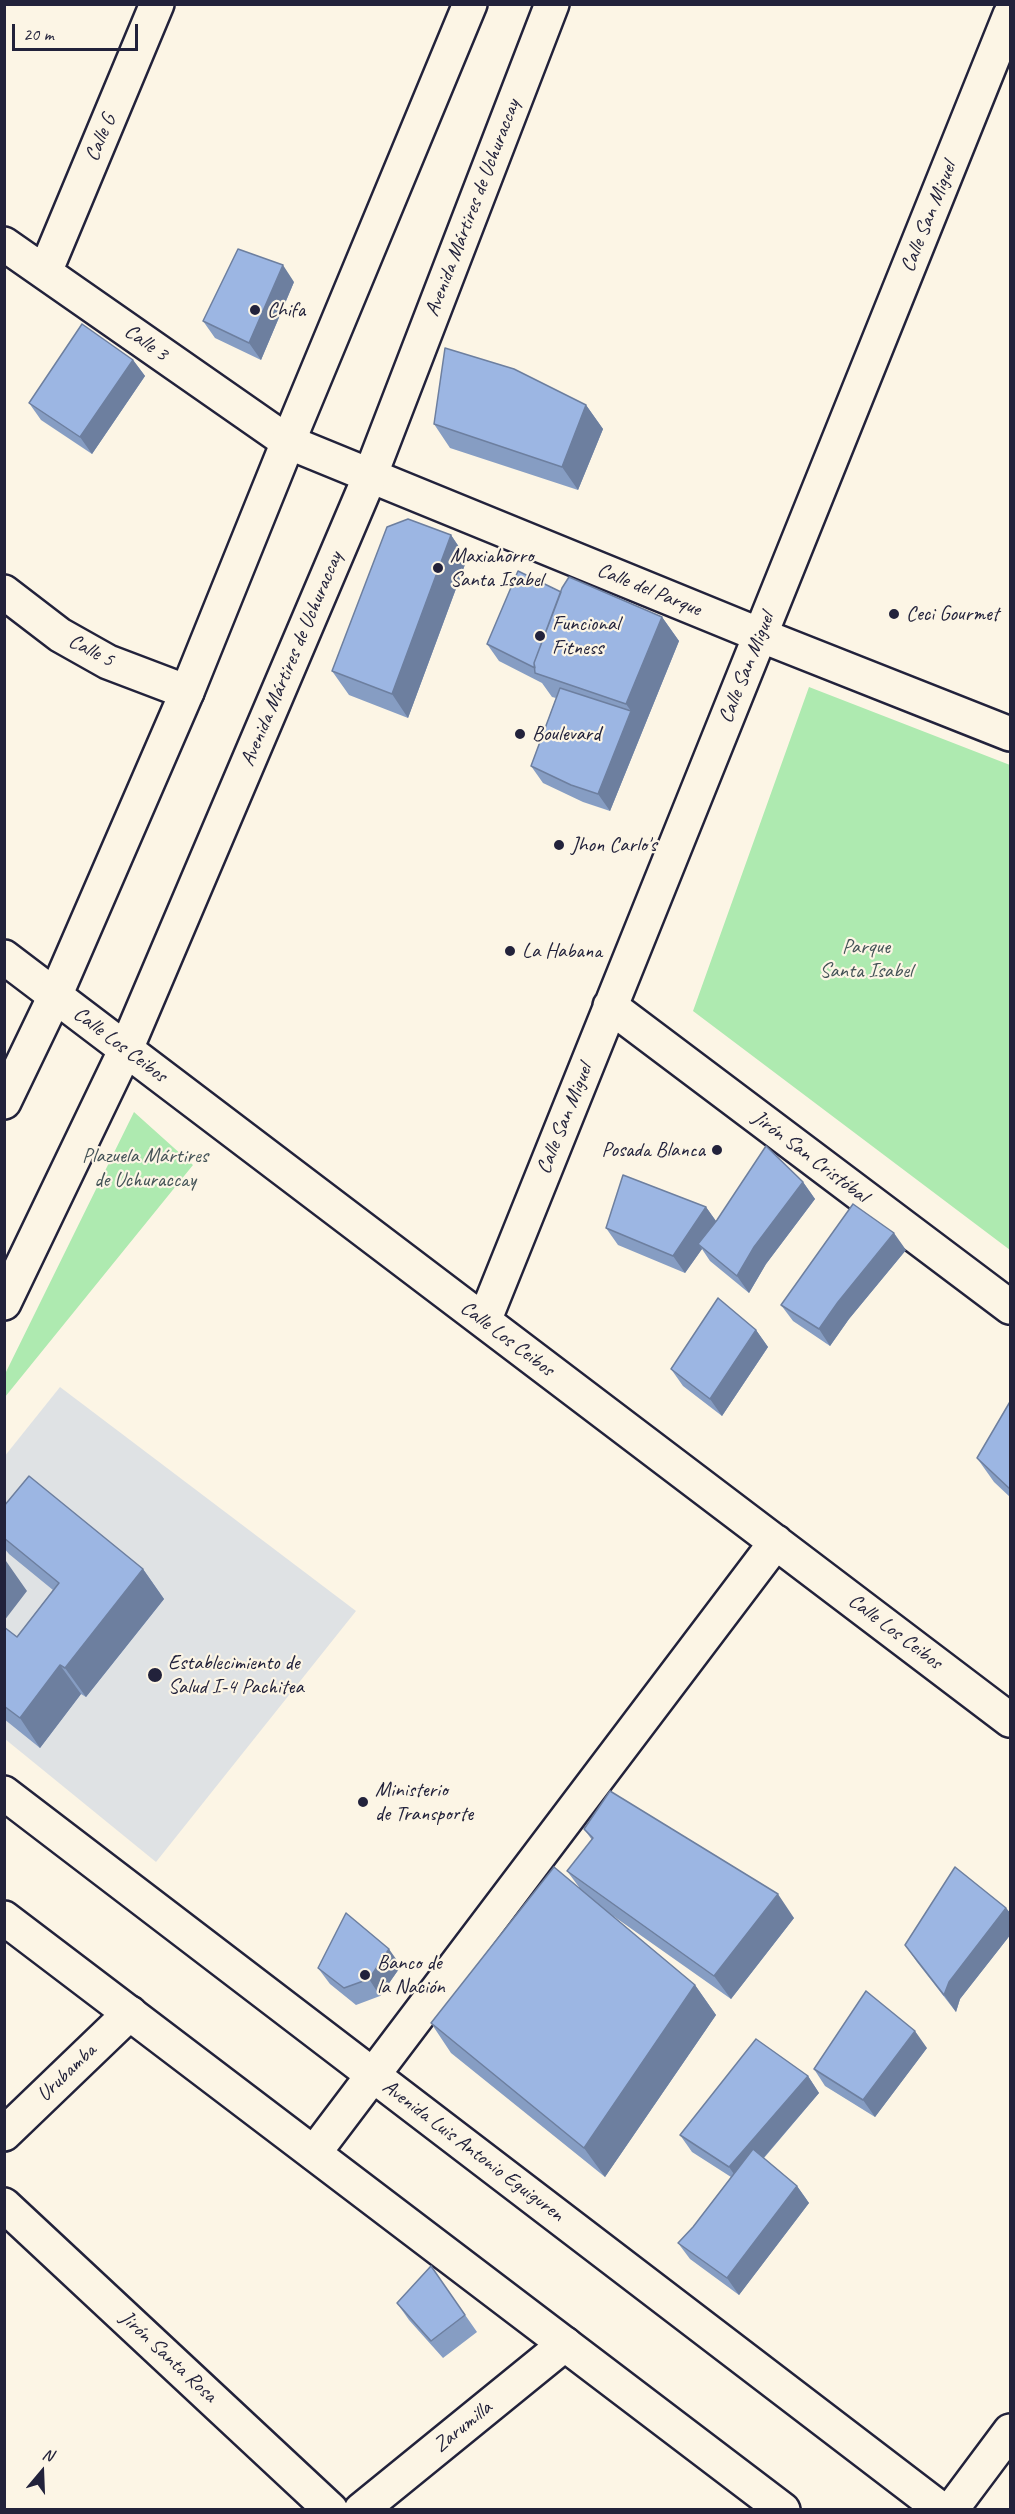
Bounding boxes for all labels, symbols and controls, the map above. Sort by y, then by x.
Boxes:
scale bar [15,12,141,50]
text: 20 m [23,23,54,45]
street label: Avenida Mártires de Uchuraccay [420,96,526,320]
street label: Calle G [80,111,122,165]
street label: Calle San Miguel [895,158,963,276]
place label: Chifa [267,297,305,323]
marker: Chifa [248,303,262,317]
street label: Calle 3 [119,319,173,367]
place label: Maxiahorro Santa Isabel [450,543,543,593]
street label: Avenida Mártires de Uchuraccay [235,548,349,770]
street label: Calle del Parque [593,558,705,622]
marker: Maxiahorro Santa Isabel [431,561,445,575]
place label: Ceci Gourmet [906,601,999,627]
marker: Ceci Gourmet [887,607,901,621]
street label: Calle San Miguel [713,609,781,727]
place label: Funcional Fitness [552,611,619,661]
street label: Calle 5 [64,629,118,673]
marker: Funcional Fitness [533,629,547,643]
place label: Boulevard [532,721,600,747]
marker: Boulevard [513,727,527,741]
place label: Jhon Carlo's [571,832,657,858]
marker: Jhon Carlo's [552,838,566,852]
park label: Parque Santa Isabel [819,934,913,984]
place label: La Habana [522,938,602,964]
marker: La Habana [503,944,517,958]
street label: Calle Los Ceibos [68,1002,172,1088]
street label: Calle San Miguel [531,1060,599,1178]
street label: Jirón San Cristóbal [747,1105,873,1209]
place label: Posada Blanca [601,1137,705,1163]
park label: Plazuela Mártires de Uchuraccay [82,1143,208,1193]
marker: Posada Blanca [710,1143,724,1157]
street label: Calle Los Ceibos [455,1296,559,1382]
street label: Calle Los Ceibos [843,1589,947,1675]
place label: Establecimiento de Salud I-4 Pachitea [168,1650,304,1700]
marker: Establecimiento de Salud I-4 Pachitea [146,1666,164,1684]
place label: Ministerio de Transporte [375,1777,473,1827]
marker: Ministerio de Transporte [356,1795,370,1809]
place label: Banco de la Nación [377,1950,445,2000]
marker: Banco de la Nación [358,1968,372,1982]
street label: Urubamba [32,2039,102,2107]
street label: Avenida Luis Antonio Eguiguren [377,2074,569,2228]
street label: Jirón Santa Rosa [114,2306,222,2408]
street label: Zarumilla [429,2396,497,2458]
north arrow [12,2442,72,2502]
text: N [40,2444,56,2466]

